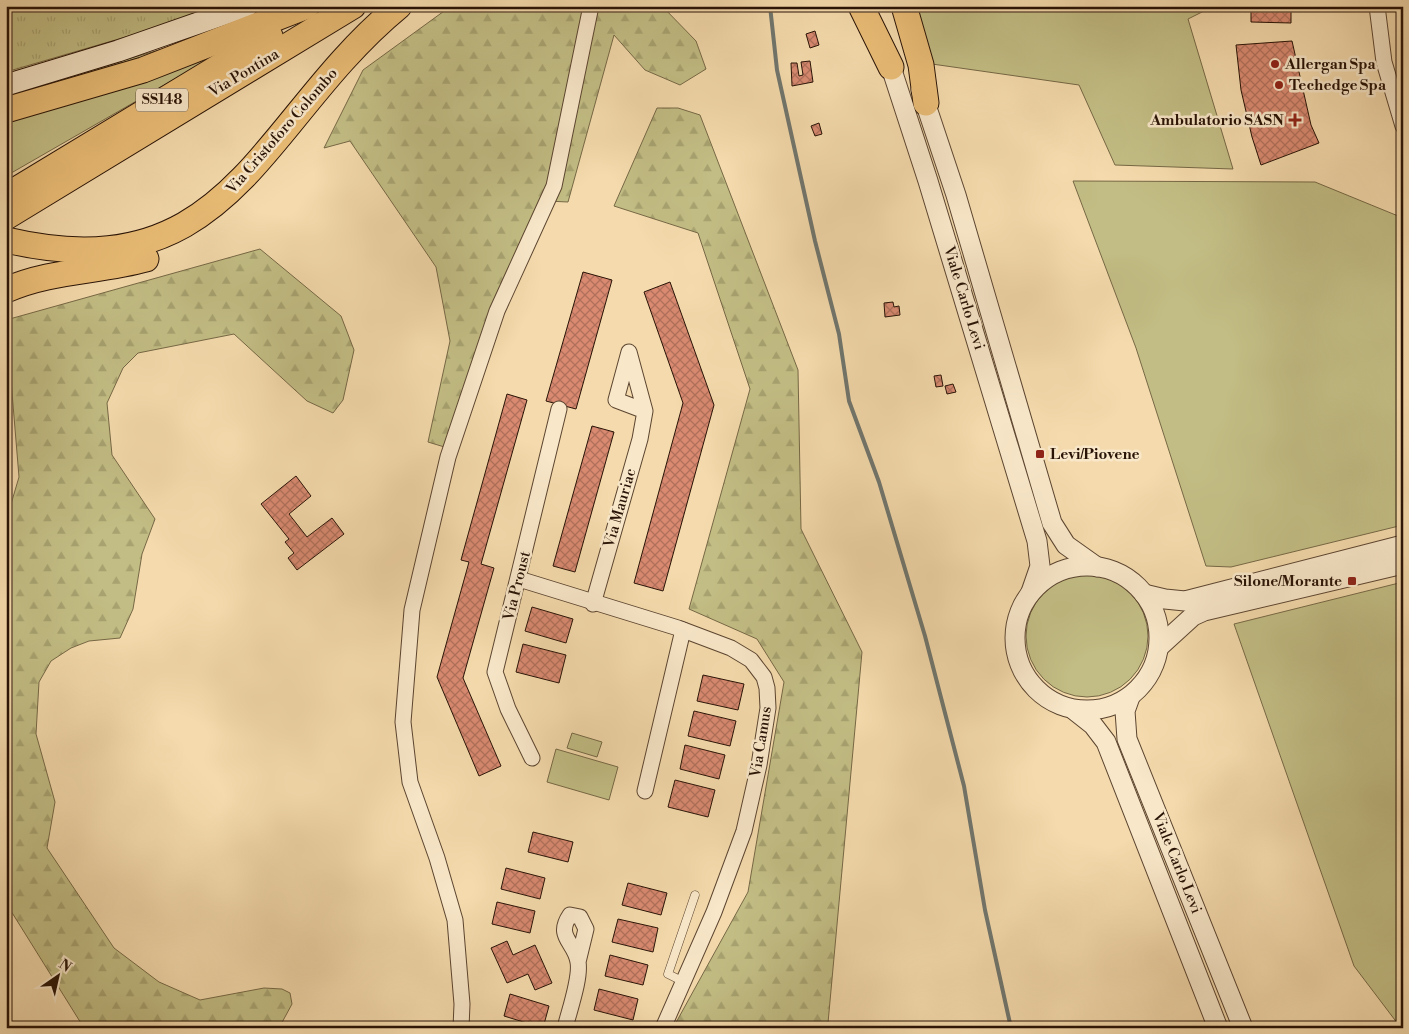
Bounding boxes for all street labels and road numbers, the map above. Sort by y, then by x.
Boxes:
street label: Via Pontina [204,44,283,102]
street label: Via Cristoforo Colombo [221,64,342,199]
road number: SS148 [136,88,188,112]
street label: Viale Carlo Levi [939,243,989,352]
street label: Via Mauriac [599,466,640,551]
street label: Via Proust [499,549,535,624]
street label: Via Camus [746,705,776,780]
street label: Viale Carlo Levi [1148,809,1206,916]

